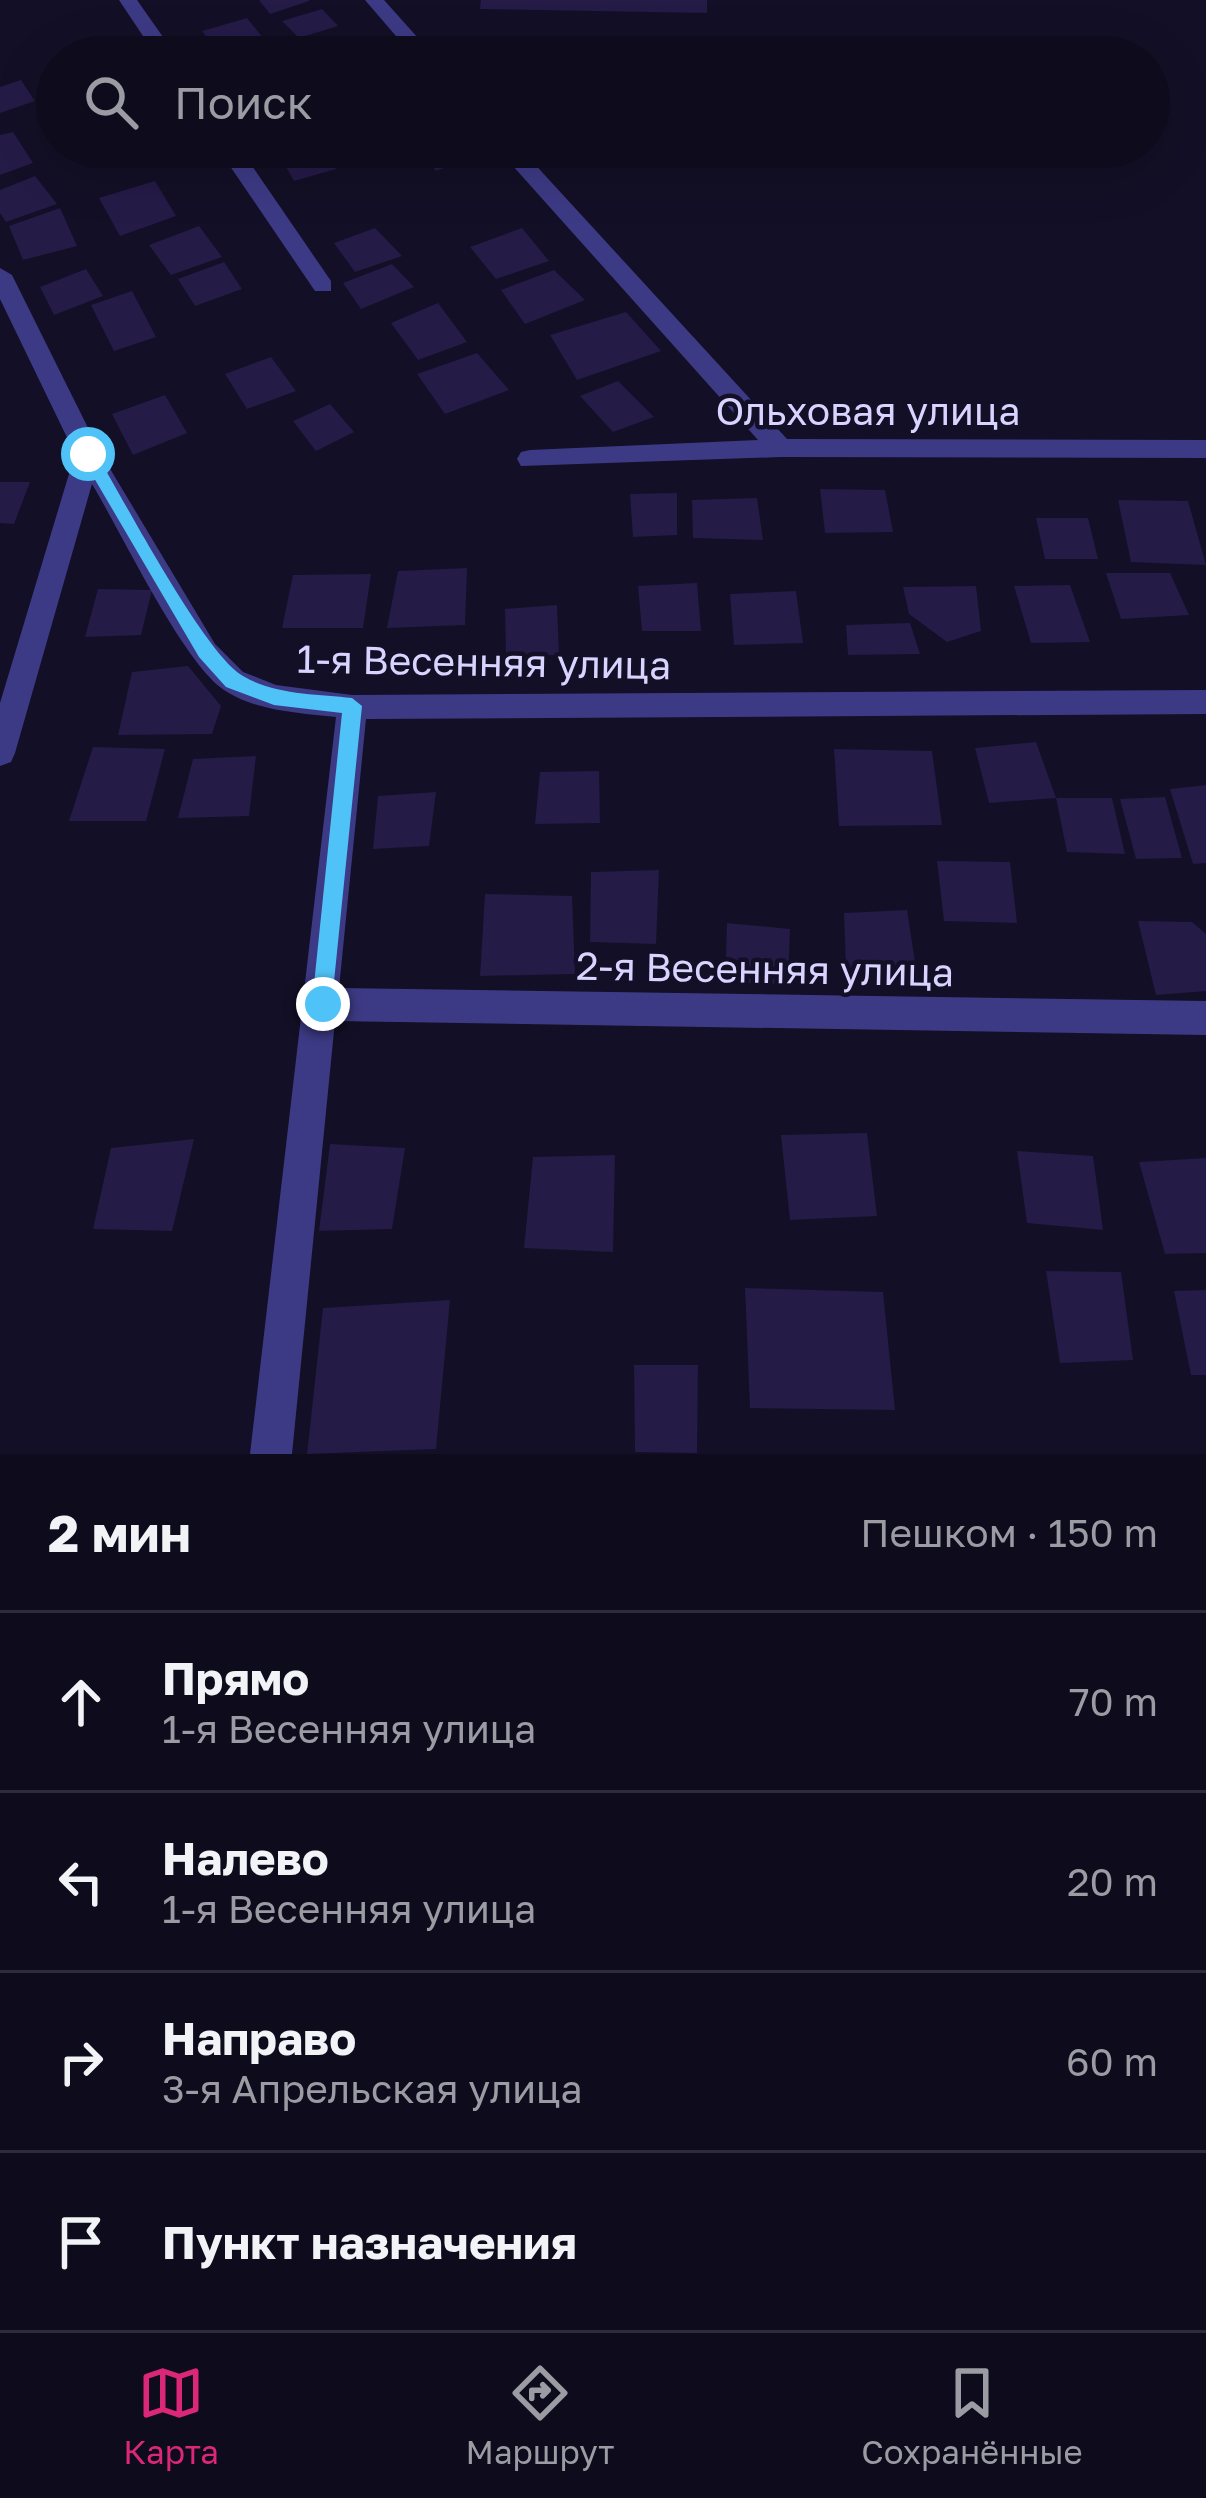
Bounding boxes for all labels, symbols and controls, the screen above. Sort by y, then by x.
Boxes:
search box [36,36,1170,168]
icon: search [78,69,144,135]
text: Поиск [174,75,313,129]
street label: Ольховая улица [716,387,1020,434]
route start [61,427,115,481]
street label: 1-я Весенняя улица [296,635,672,688]
street label: 2-я Весенняя улица [576,942,954,995]
route end [296,977,350,1031]
text: 2 мин [48,1502,191,1563]
text: Пешком · 150 m [860,1509,1158,1556]
text: Прямо [162,1651,309,1705]
icon: ahead [48,1669,114,1735]
text: 70 m [1069,1678,1158,1725]
text: 1-я Весенняя улица [162,1705,536,1752]
text: Налево [162,1831,329,1885]
icon: left [48,1849,114,1915]
text: 20 m [1067,1858,1158,1905]
text: 1-я Весенняя улица [162,1885,536,1932]
text: Направо [162,2011,356,2065]
icon: right [48,2029,114,2095]
text: 60 m [1066,2038,1158,2085]
text: 3-я Апрельская улица [162,2065,583,2112]
icon: arrive [48,2209,114,2275]
text: Пункт назначения [162,2215,577,2269]
tab: Карта [123,2360,219,2471]
tab: Маршрут [466,2360,615,2471]
tab: Сохранённые [861,2360,1083,2471]

